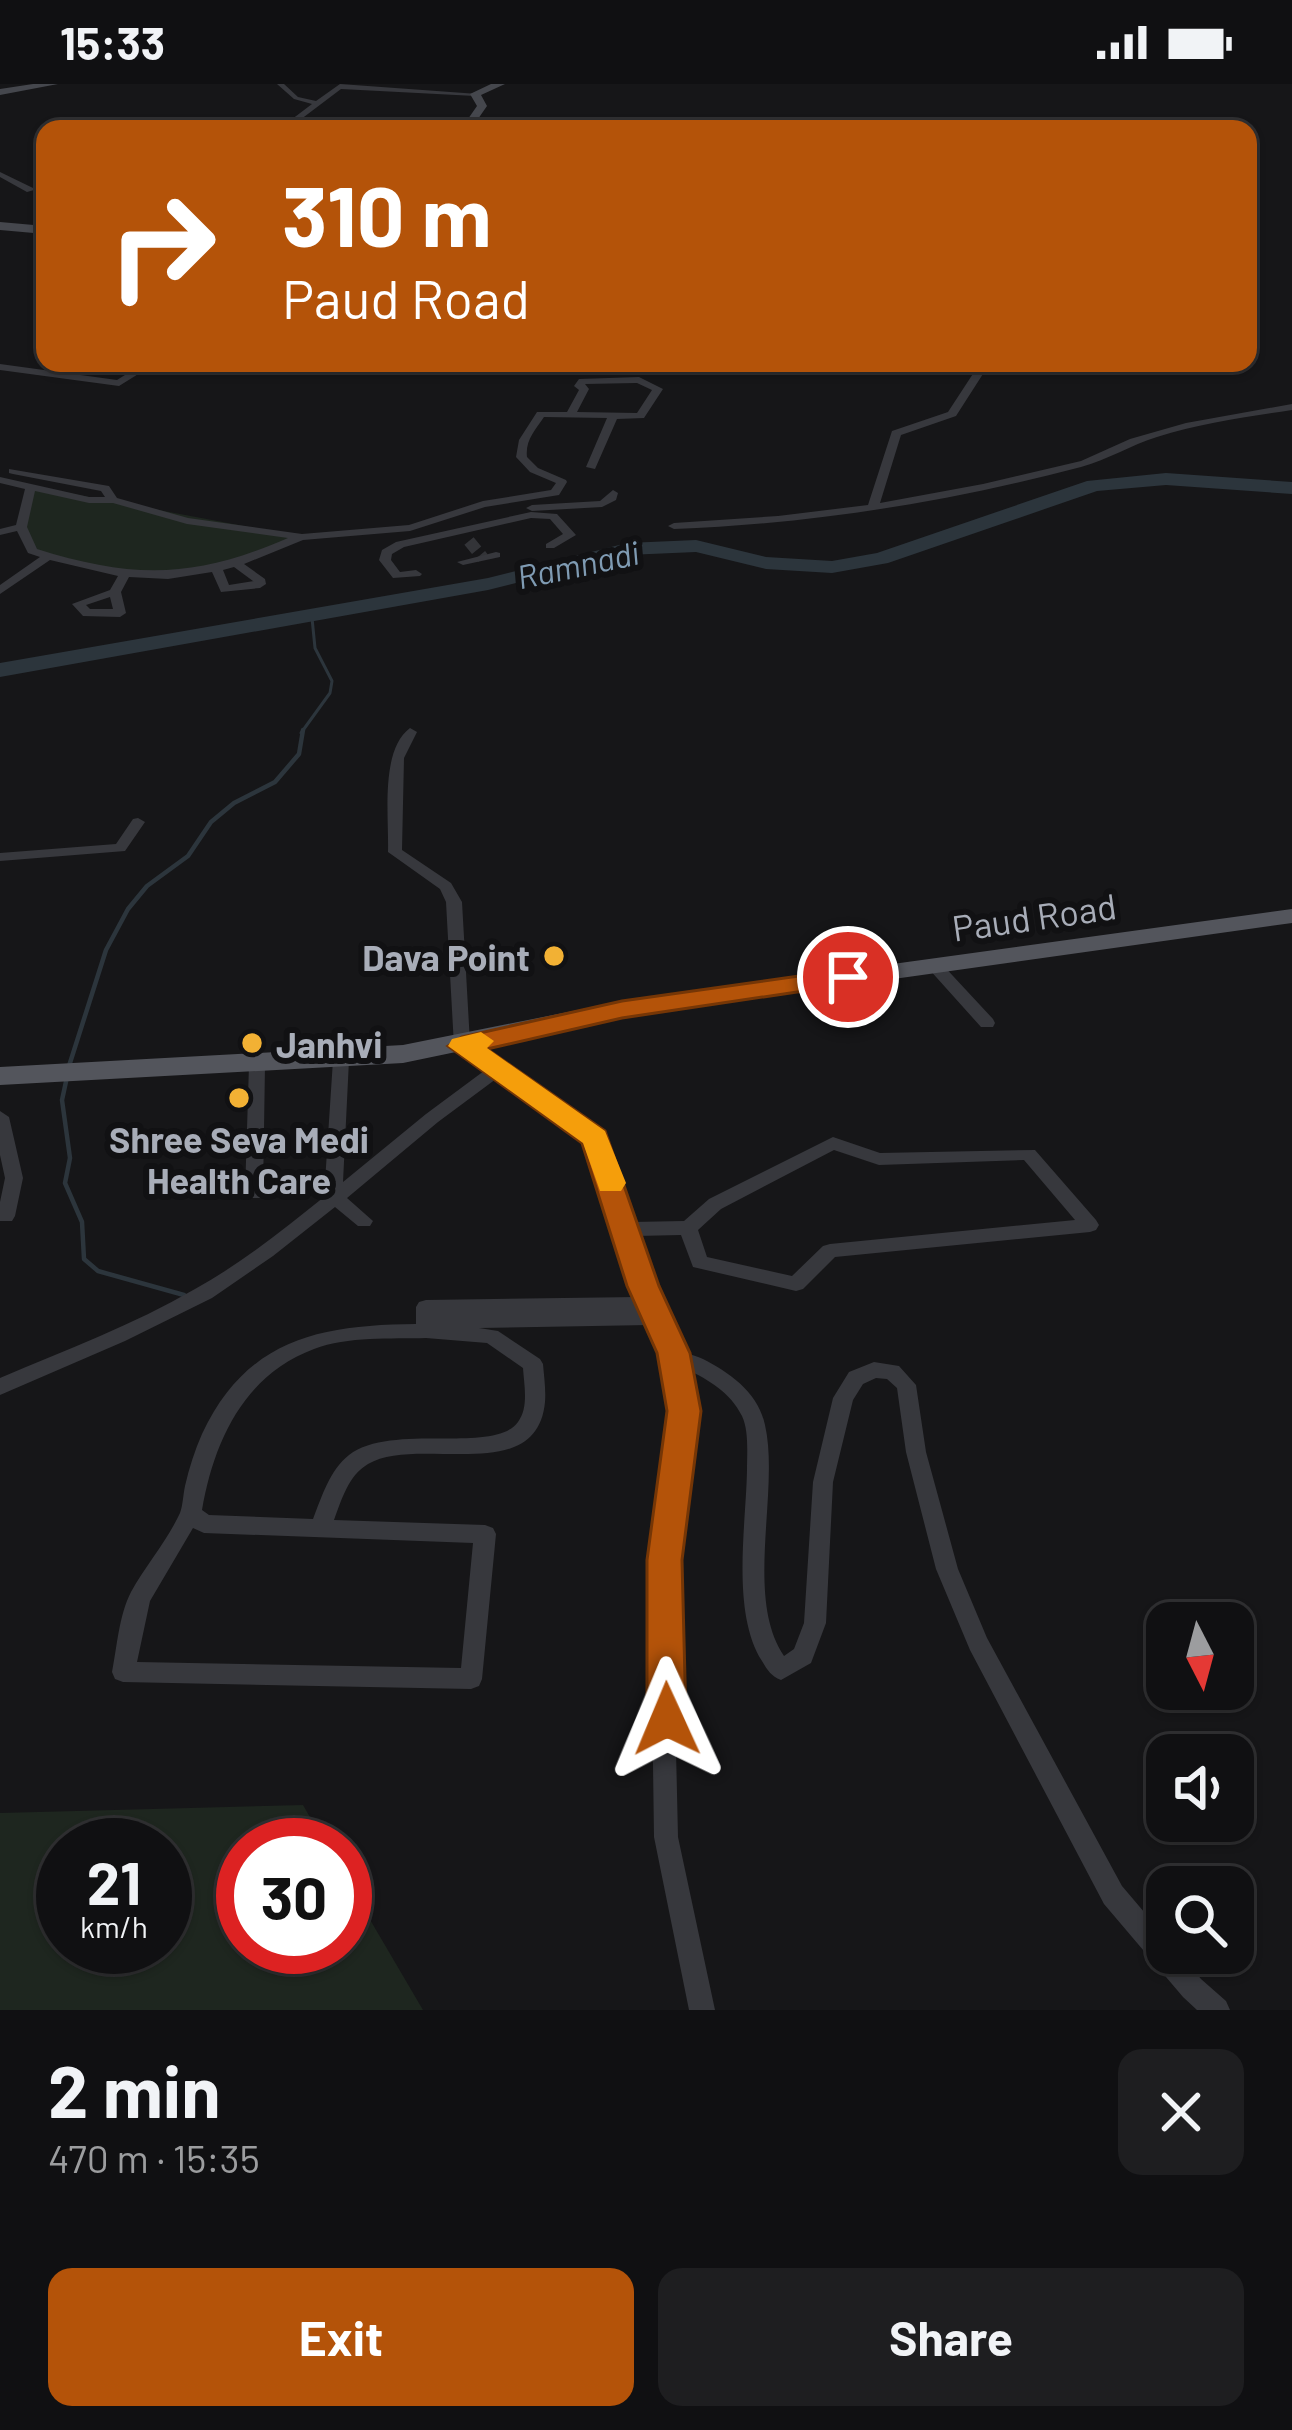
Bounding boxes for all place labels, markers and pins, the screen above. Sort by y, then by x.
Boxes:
pin [797,926,899,1028]
place label: Dava Point [362,935,530,978]
marker: Dava Point [541,943,567,969]
place label: Janhvi [276,1022,382,1065]
marker: Janhvi [239,1030,265,1056]
marker: Shree Seva Medi Health Care [226,1085,252,1111]
place label: Shree Seva Medi Health Care [109,1117,369,1201]

